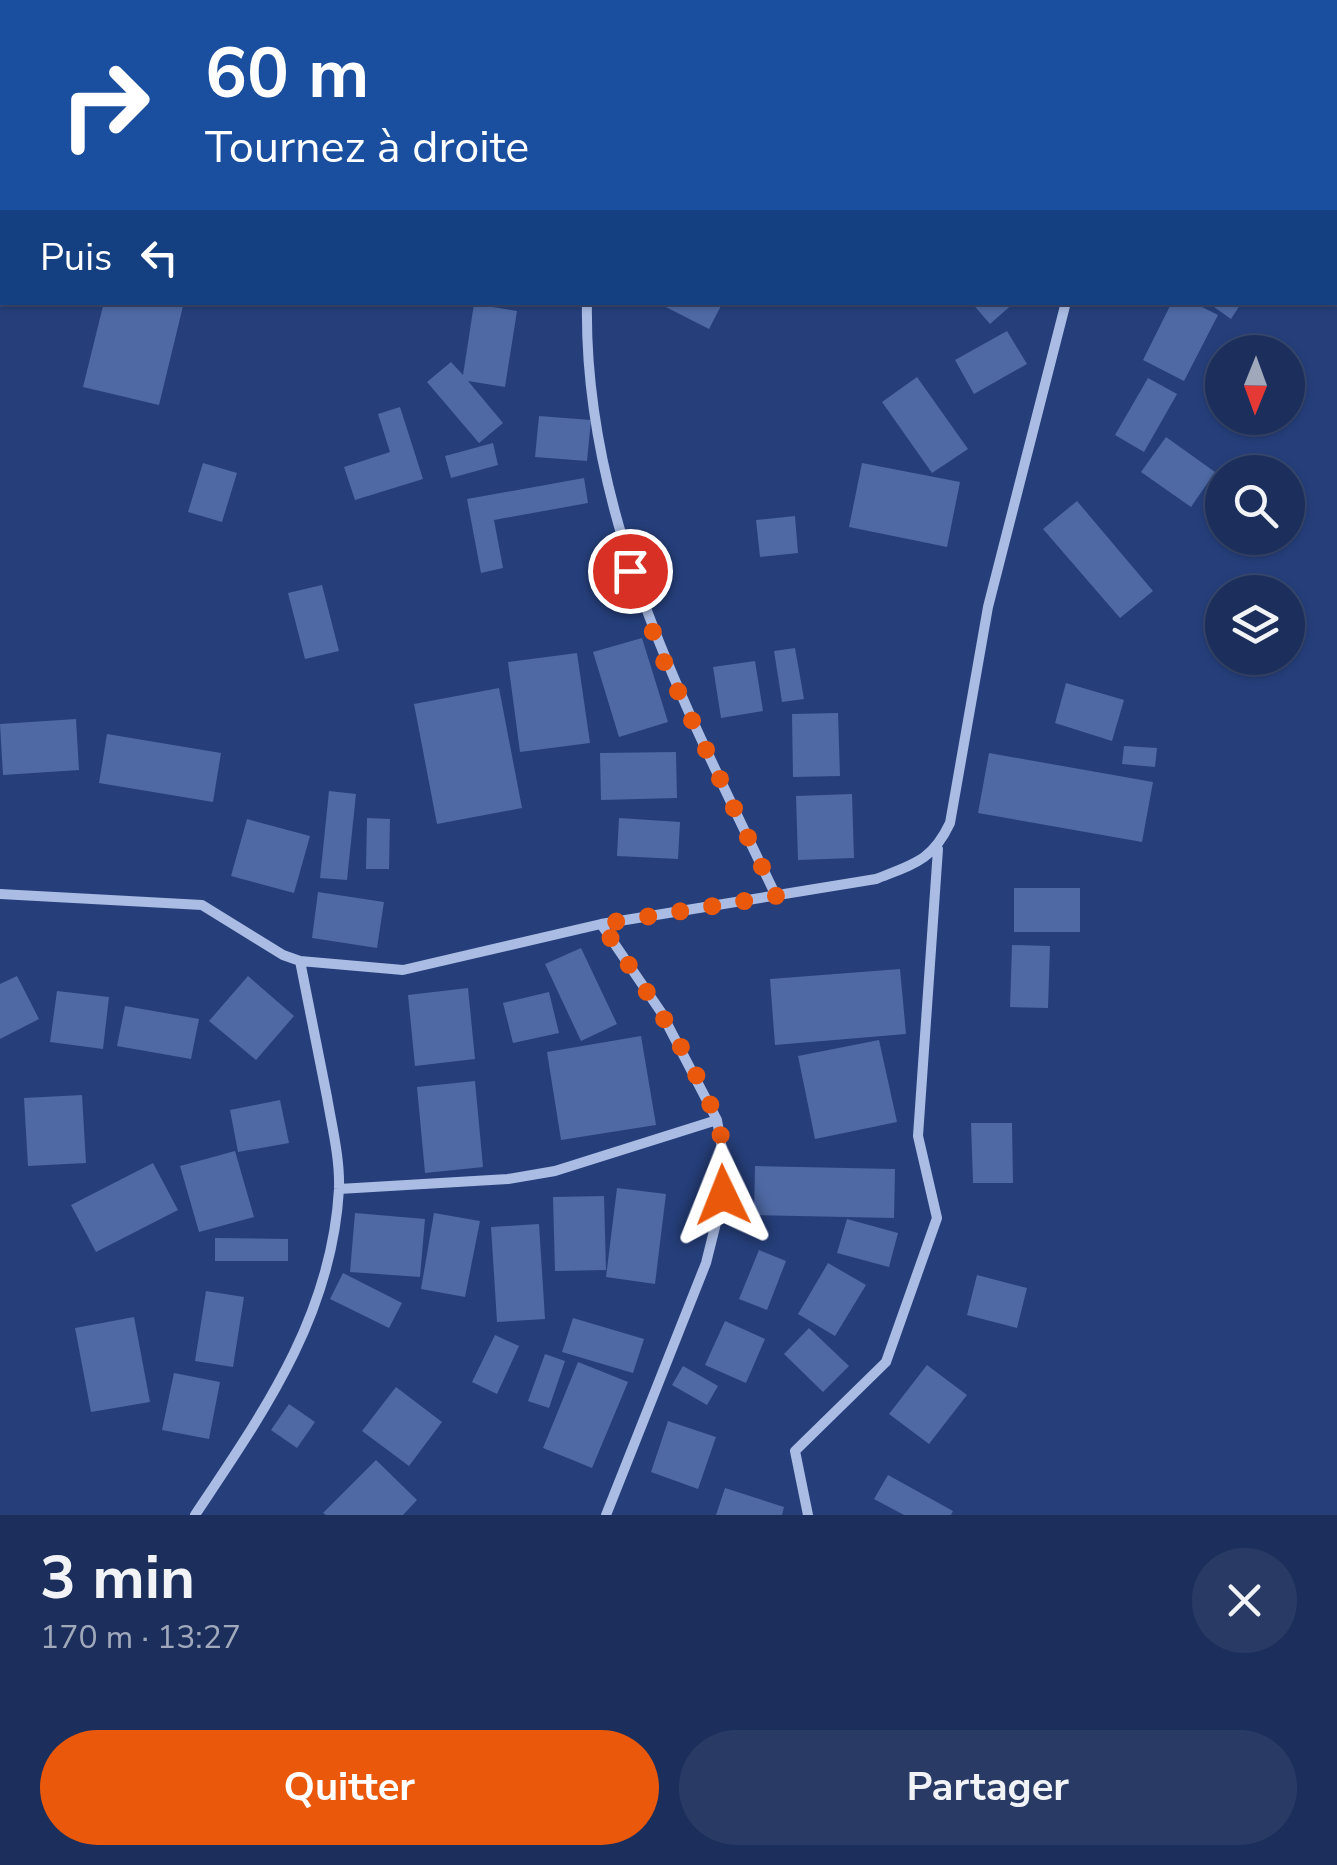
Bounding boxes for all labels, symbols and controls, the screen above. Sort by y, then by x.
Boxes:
text: 60 m [205,26,369,122]
icon: right [40,40,170,170]
text: Tournez à droite [205,117,529,178]
icon: left [132,230,187,285]
text: Puis [40,232,112,283]
north arrow [1205,335,1305,435]
map controls [1205,335,1305,675]
button: search [1205,455,1305,555]
pin [588,529,673,614]
icon: arrive [603,544,658,599]
button: layers [1205,575,1305,675]
position arrow [671,1143,775,1247]
text: 3 min [40,1537,195,1619]
button: close [1192,1548,1297,1653]
text: 170 m · 13:27 [40,1616,241,1659]
button: Quitter [40,1730,659,1845]
button: Partager [679,1730,1297,1845]

